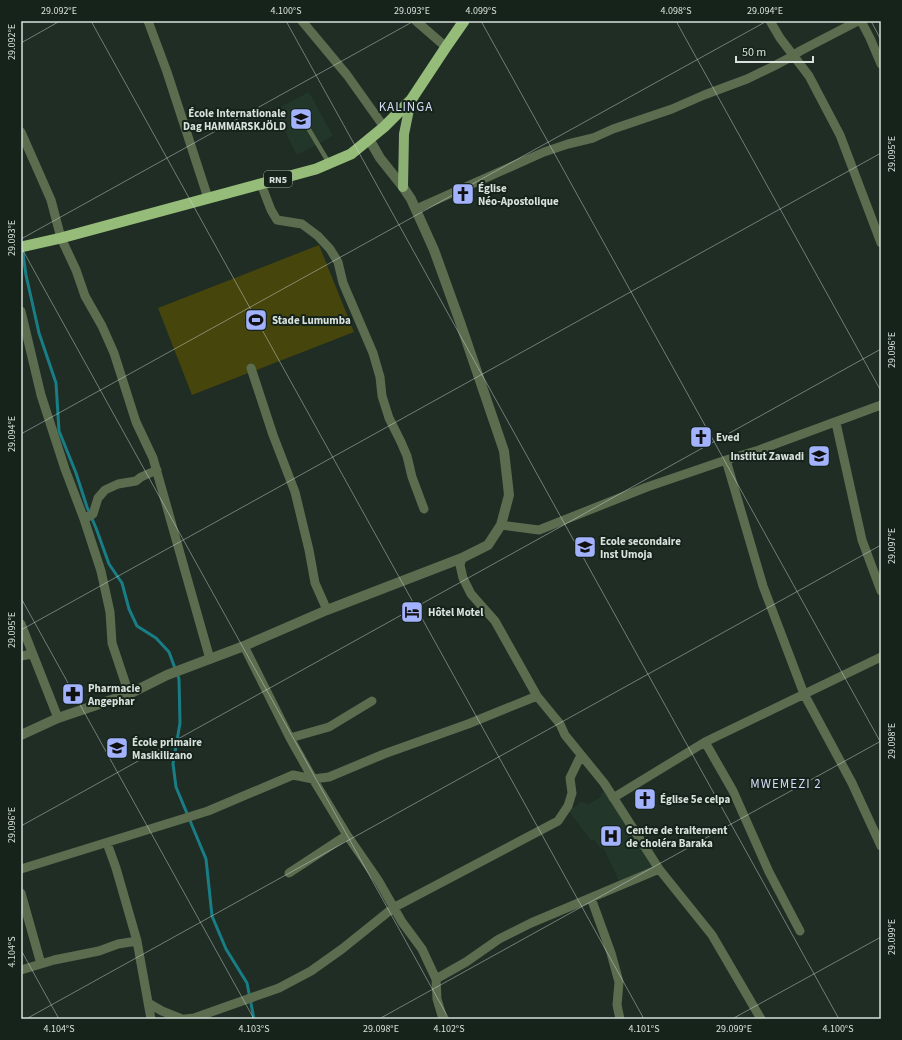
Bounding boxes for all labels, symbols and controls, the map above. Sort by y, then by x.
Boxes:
text: 29.092°E [41,4,77,18]
text: 4.100°S [270,4,302,18]
text: 29.093°E [394,4,430,18]
text: 4.099°S [465,4,497,18]
text: 4.098°S [660,4,692,18]
text: 29.094°E [747,4,783,18]
text: 29.092°E [5,24,19,60]
scale bar [736,38,813,64]
text: 50 m [742,44,766,61]
district label: KALINGA [379,98,433,116]
place label: École Internationale Dag HAMMARSKJÖLD [183,106,286,134]
school or university icon: École Internationale Dag HAMMARSKJÖLD [288,106,314,132]
text: 29.095°E [885,136,899,172]
road number: RN5 [264,171,292,187]
church icon: Église Néo-Apostolique [450,181,476,207]
place label: Église Néo-Apostolique [478,181,559,209]
text: 29.093°E [5,220,19,256]
sports icon: Stade Lumumba [243,307,269,333]
place label: Stade Lumumba [272,313,351,328]
text: 29.096°E [885,332,899,368]
text: 29.094°E [5,416,19,452]
church icon: Eved [688,424,714,450]
place label: Eved [716,430,740,445]
school or university icon: Institut Zawadi [806,443,832,469]
place label: Institut Zawadi [730,449,804,464]
text: 29.097°E [885,528,899,564]
school or university icon: Ecole secondaire Inst Umoja [572,534,598,560]
place label: Ecole secondaire Inst Umoja [600,534,681,562]
hotel icon: Hôtel Motel [399,599,425,625]
place label: Hôtel Motel [428,605,484,620]
text: 29.095°E [5,612,19,648]
pharmacy icon: Pharmacie Angephar [60,681,86,707]
place label: Pharmacie Angephar [87,681,140,709]
text: 29.098°E [885,723,899,759]
school or university icon: École primaire Masikilizano [104,735,130,761]
place label: École primaire Masikilizano [132,735,202,763]
district label: MWEMEZI 2 [750,775,822,793]
church icon: Église 5e celpa [632,786,658,812]
place label: Église 5e celpa [660,792,730,807]
text: 29.096°E [5,807,19,843]
hospital icon: Centre de traitement de choléra Baraka [598,823,624,849]
place label: Centre de traitement de choléra Baraka [626,823,728,851]
text: 29.099°E [885,919,899,955]
text: 4.104°S [5,936,19,968]
text: 4.104°S [43,1022,75,1036]
text: 4.103°S [238,1022,270,1036]
text: 29.098°E [363,1022,399,1036]
text: 4.102°S [433,1022,465,1036]
text: 4.101°S [628,1022,660,1036]
text: 29.099°E [716,1022,752,1036]
text: 4.100°S [822,1022,854,1036]

